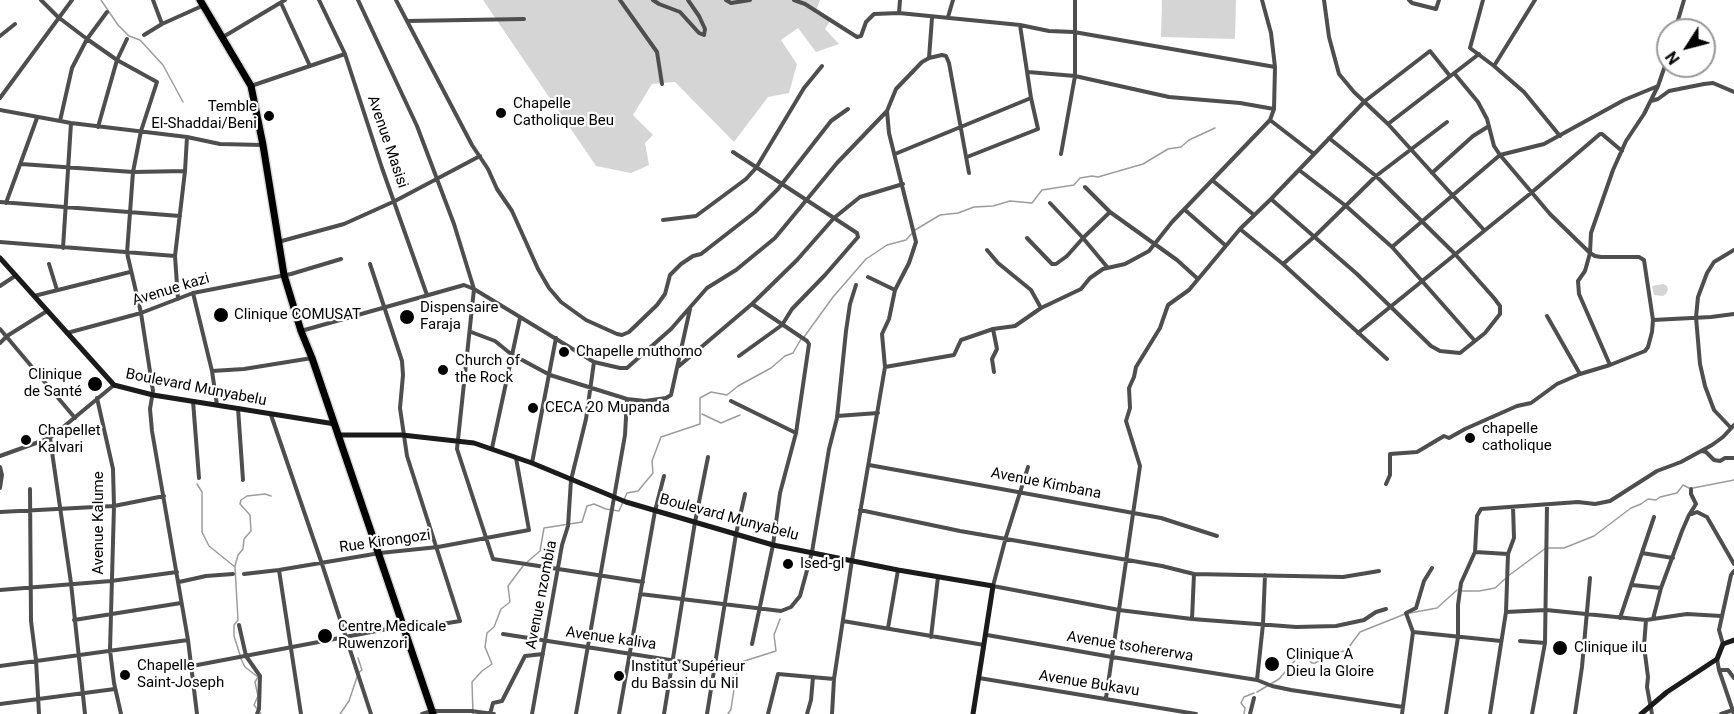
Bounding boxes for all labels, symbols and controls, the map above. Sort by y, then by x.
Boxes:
north arrow [1656,18,1716,78]
text: N [1662,48,1684,68]
street label: Avenue Masisi [363,93,411,191]
place label: Chapelle Catholique Beu [513,95,614,130]
place label: Temble El-Shaddai/Beni [151,98,257,133]
marker: Chapelle Catholique Beu [494,106,508,120]
marker: Temble El-Shaddai/Beni [262,109,276,123]
street label: Avenue kazi [130,270,212,310]
place label: Dispensaire Faraja [420,299,498,334]
marker: Clinique COMUSAT [212,306,230,324]
place label: Clinique COMUSAT [234,306,361,324]
marker: Dispensaire Faraja [398,308,416,326]
place label: Chapelle muthomo [576,343,702,361]
marker: Chapelle muthomo [557,345,571,359]
place label: Church of the Rock [455,352,520,387]
marker: Church of the Rock [436,363,450,377]
place label: Clinique de Santé [24,366,82,401]
street label: Boulevard Munyabelu [124,366,268,410]
marker: Clinique de Santé [86,375,104,393]
place label: CECA 20 Mupanda [545,399,670,417]
marker: CECA 20 Mupanda [526,401,540,415]
place label: chapelle catholique [1482,420,1552,455]
place label: Chapellet Kalvari [38,422,101,457]
marker: chapelle catholique [1463,431,1477,445]
marker: Chapellet Kalvari [19,433,33,447]
street label: Avenue Kimbana [989,464,1103,504]
street label: Avenue Kalume [90,471,108,575]
street label: Boulevard Munyabelu [658,491,800,545]
street label: Rue Kirongozi [338,527,432,557]
street label: Avenue nzombia [523,539,561,651]
place label: Ised-gl [800,555,844,573]
marker: Ised-gl [781,557,795,571]
place label: Centre Medicale Ruwenzori [338,618,446,653]
street label: Avenue kaliva [565,624,657,654]
marker: Centre Medicale Ruwenzori [316,627,334,645]
street label: Avenue tsohererwa [1066,628,1194,666]
marker: Clinique ilu [1551,639,1569,657]
place label: Clinique ilu [1574,639,1647,657]
place label: Clinique A Dieu la Gloire [1286,646,1374,681]
marker: Clinique A Dieu la Gloire [1263,655,1281,673]
place label: Chapelle Saint-Joseph [137,657,224,692]
place label: Institut Supérieur du Bassin du Nil [631,658,745,693]
street label: Avenue Bukavu [1037,667,1141,701]
marker: Chapelle Saint-Joseph [118,668,132,682]
marker: Institut Supérieur du Bassin du Nil [612,669,626,683]

